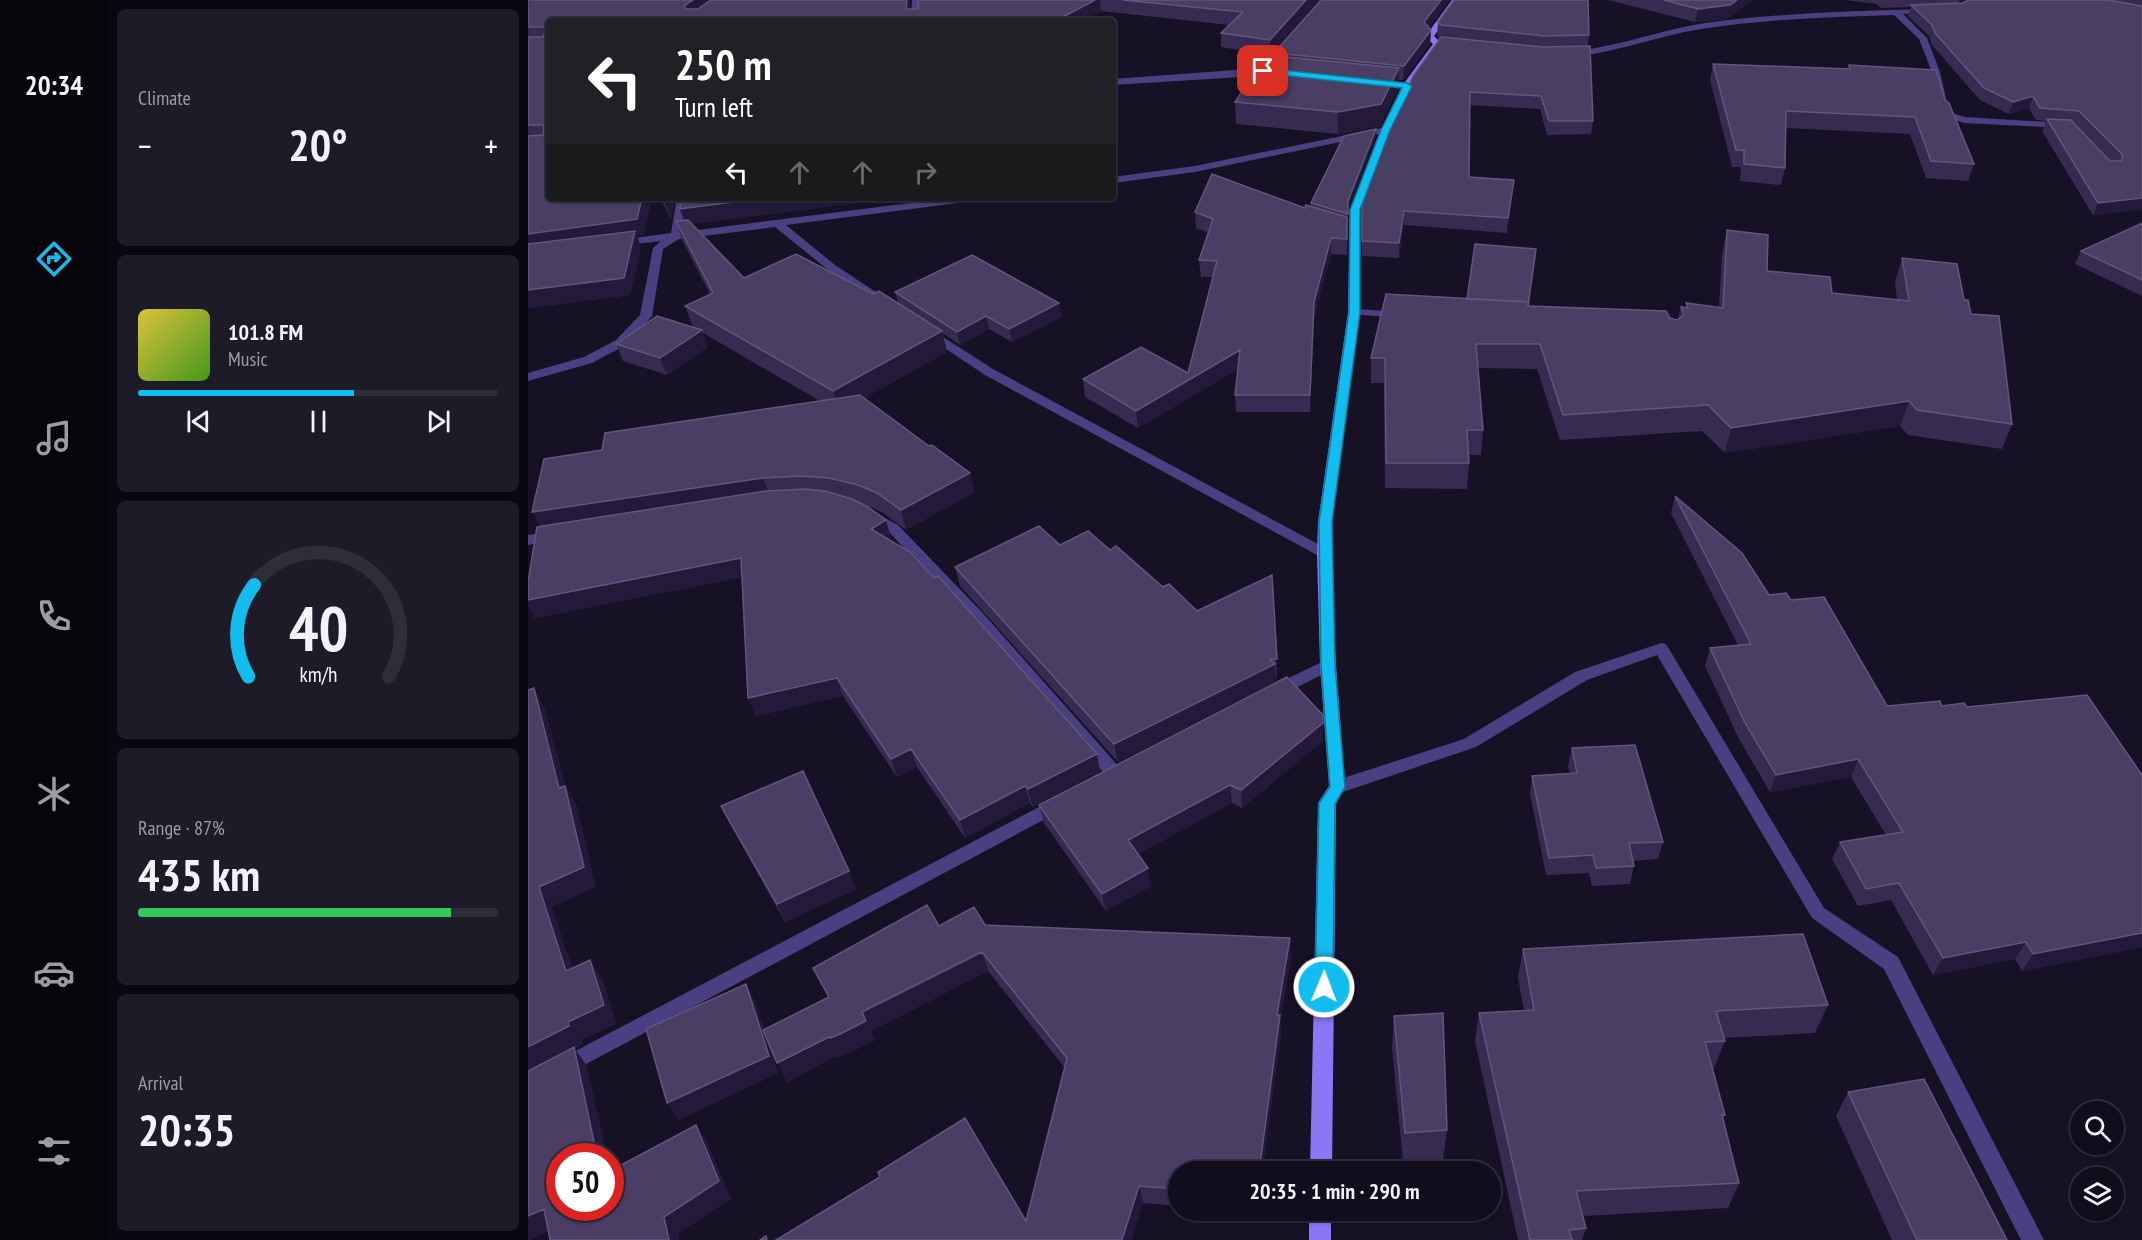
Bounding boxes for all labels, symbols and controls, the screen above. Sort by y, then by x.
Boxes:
text: 250 m [675,37,772,92]
icon: left [576,42,654,120]
pin [1237,45,1288,96]
icon: arrive [1246,54,1279,87]
text: 20:34 [25,68,83,102]
text: Climate [138,85,191,111]
text: Turn left [675,90,753,124]
text: 20° [288,115,348,173]
text: − [138,124,152,167]
text: + [484,124,498,167]
icon: left [720,156,753,189]
icon: ahead [783,156,816,189]
icon: ahead [846,156,879,189]
icon: right [909,156,942,189]
icon: directions [33,238,75,280]
text: 101.8 FM [228,318,303,346]
text: Music [228,346,268,372]
icon: previous [182,405,215,438]
icon: pause [302,405,335,438]
icon: next [422,405,455,438]
icon: music [33,417,75,459]
text: 40 [288,587,348,668]
icon: phone [33,595,75,637]
text: km/h [299,660,337,688]
icon: climate [33,773,75,815]
text: Range · 87% [138,815,225,841]
text: 435 km [138,845,260,903]
icon: car [33,952,75,994]
position arrow [1292,955,1356,1019]
text: Arrival [138,1070,183,1096]
text: 20:35 [138,1100,235,1158]
map controls [2070,1101,2124,1221]
button: search [2070,1101,2124,1155]
icon: filters [33,1130,75,1172]
speed limit sign: 50 [546,1143,624,1221]
button: layers [2070,1167,2124,1221]
text: 20:35 · 1 min · 290 m [1249,1177,1420,1205]

